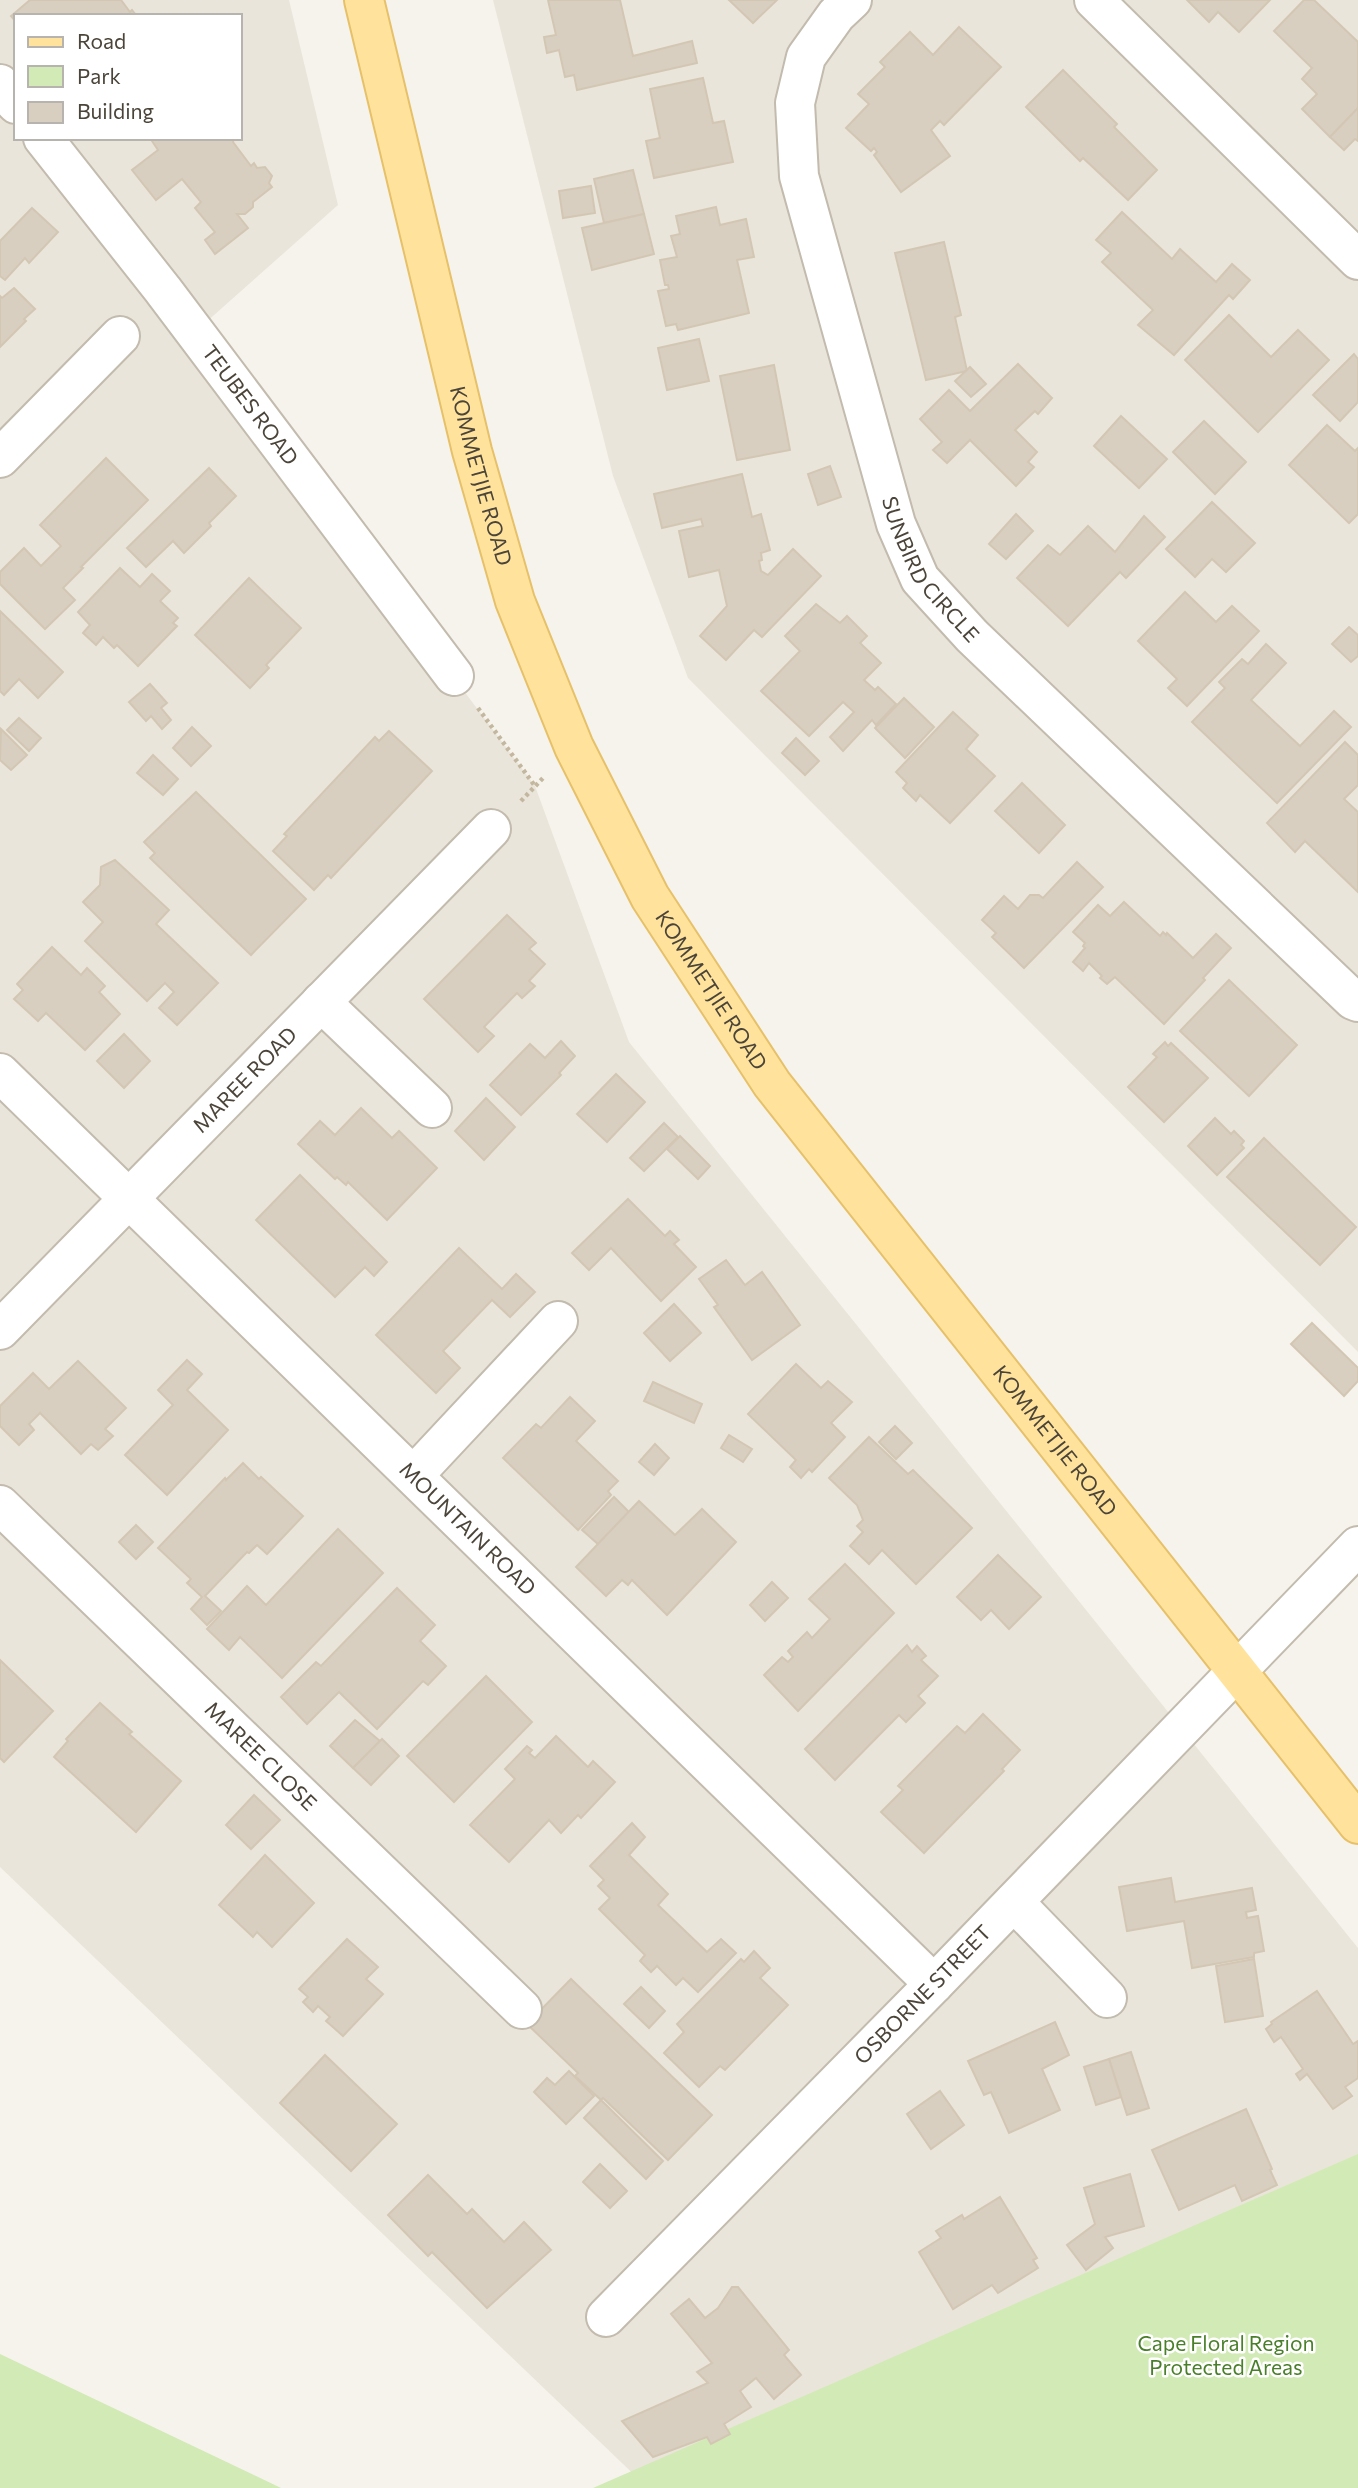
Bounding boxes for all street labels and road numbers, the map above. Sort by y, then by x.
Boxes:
street label: TEUBES ROAD [198,339,304,469]
street label: KOMMETJIE ROAD [446,383,518,568]
street label: SUNBIRD CIRCLE [878,493,985,647]
street label: KOMMETJIE ROAD [651,905,773,1074]
street label: MAREE ROAD [187,1021,301,1137]
street label: KOMMETJIE ROAD [989,1360,1123,1520]
street label: MOUNTAIN ROAD [395,1456,542,1600]
street label: MAREE CLOSE [200,1696,323,1815]
street label: OSBORNE STREET [848,1919,995,2068]

